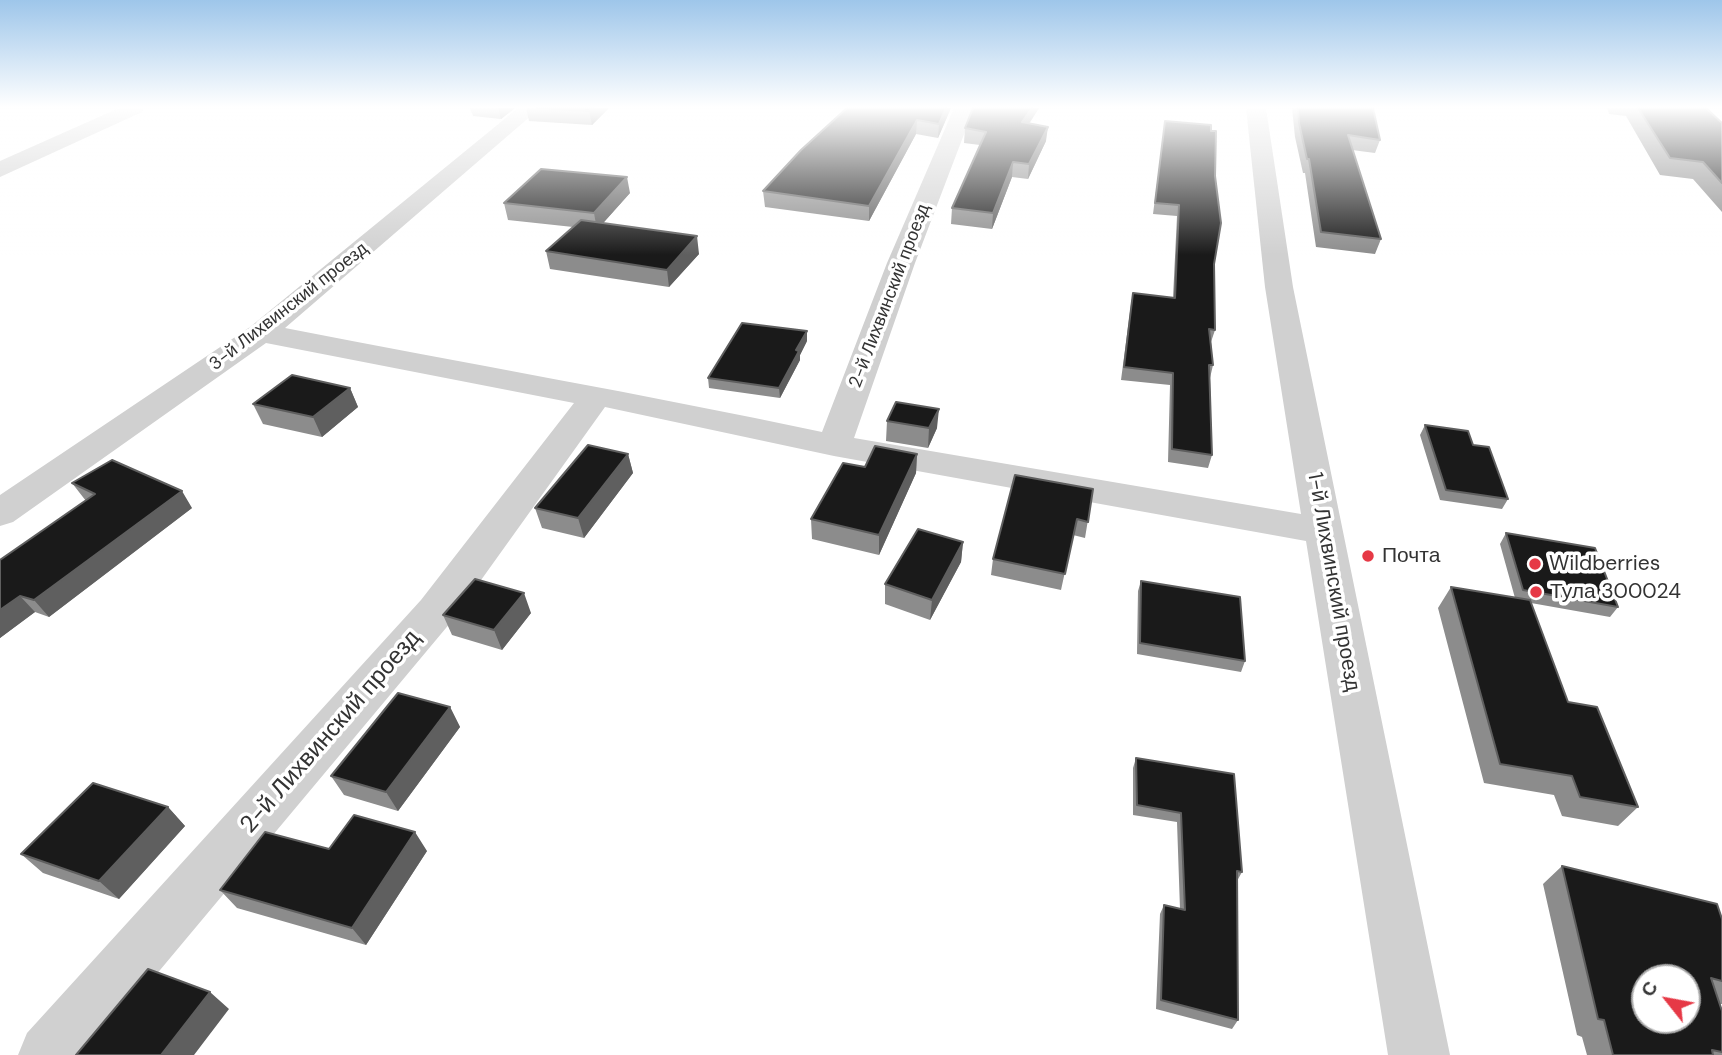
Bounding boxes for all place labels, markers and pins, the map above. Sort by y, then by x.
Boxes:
place label: Почта [1382,543,1440,569]
marker: Почта [1360,548,1376,564]
place label: Wildberries [1549,551,1660,577]
marker: Wildberries [1527,556,1543,572]
place label: Тула 300024 [1550,579,1681,605]
marker: Тула 300024 [1528,584,1544,600]

